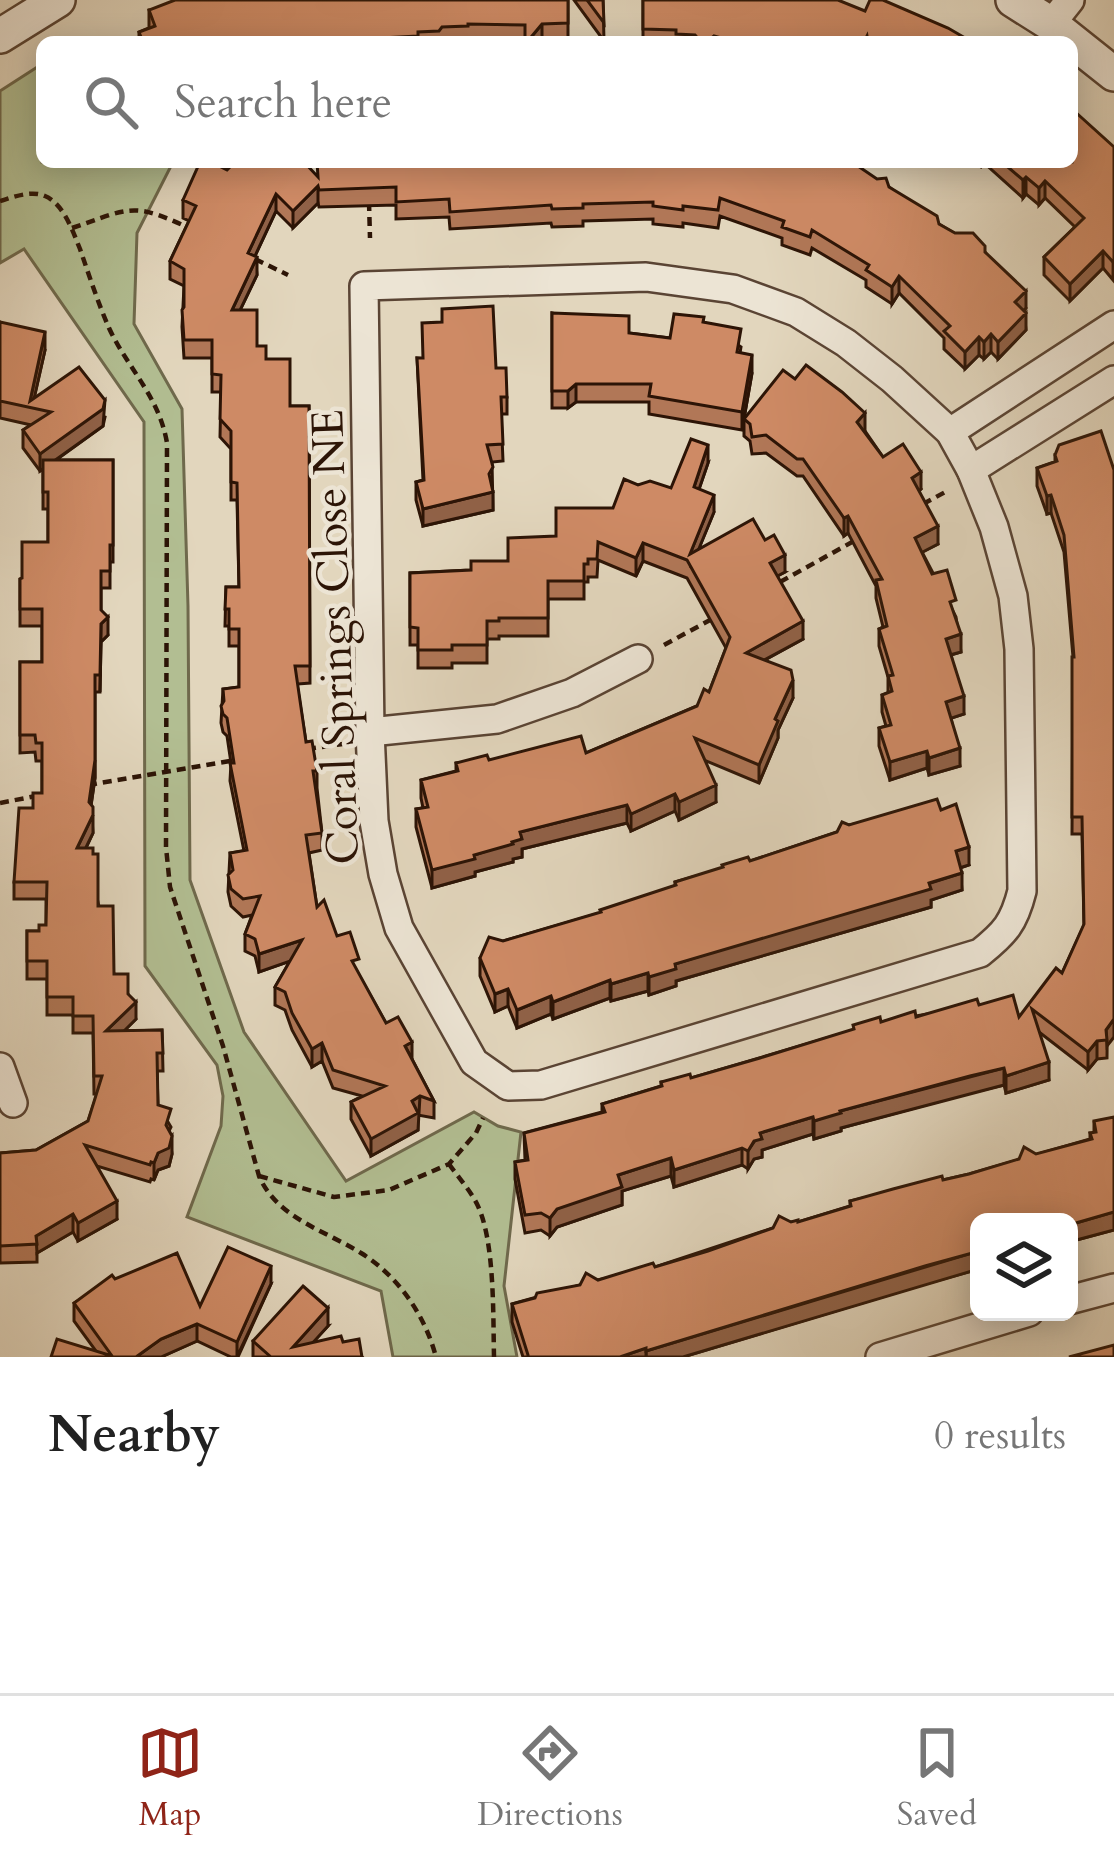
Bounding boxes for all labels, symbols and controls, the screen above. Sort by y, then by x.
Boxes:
search box [36,36,1078,168]
icon: search [78,69,144,135]
text: Search here [174,72,392,133]
street label: Coral Springs Close NE [297,408,374,866]
map controls [970,1213,1078,1321]
button: layers [970,1213,1078,1321]
text: Nearby [48,1400,220,1470]
text: 0 results [934,1409,1066,1462]
tab: Map [137,1720,203,1837]
tab: Directions [477,1720,623,1837]
tab: Saved [897,1720,977,1837]

